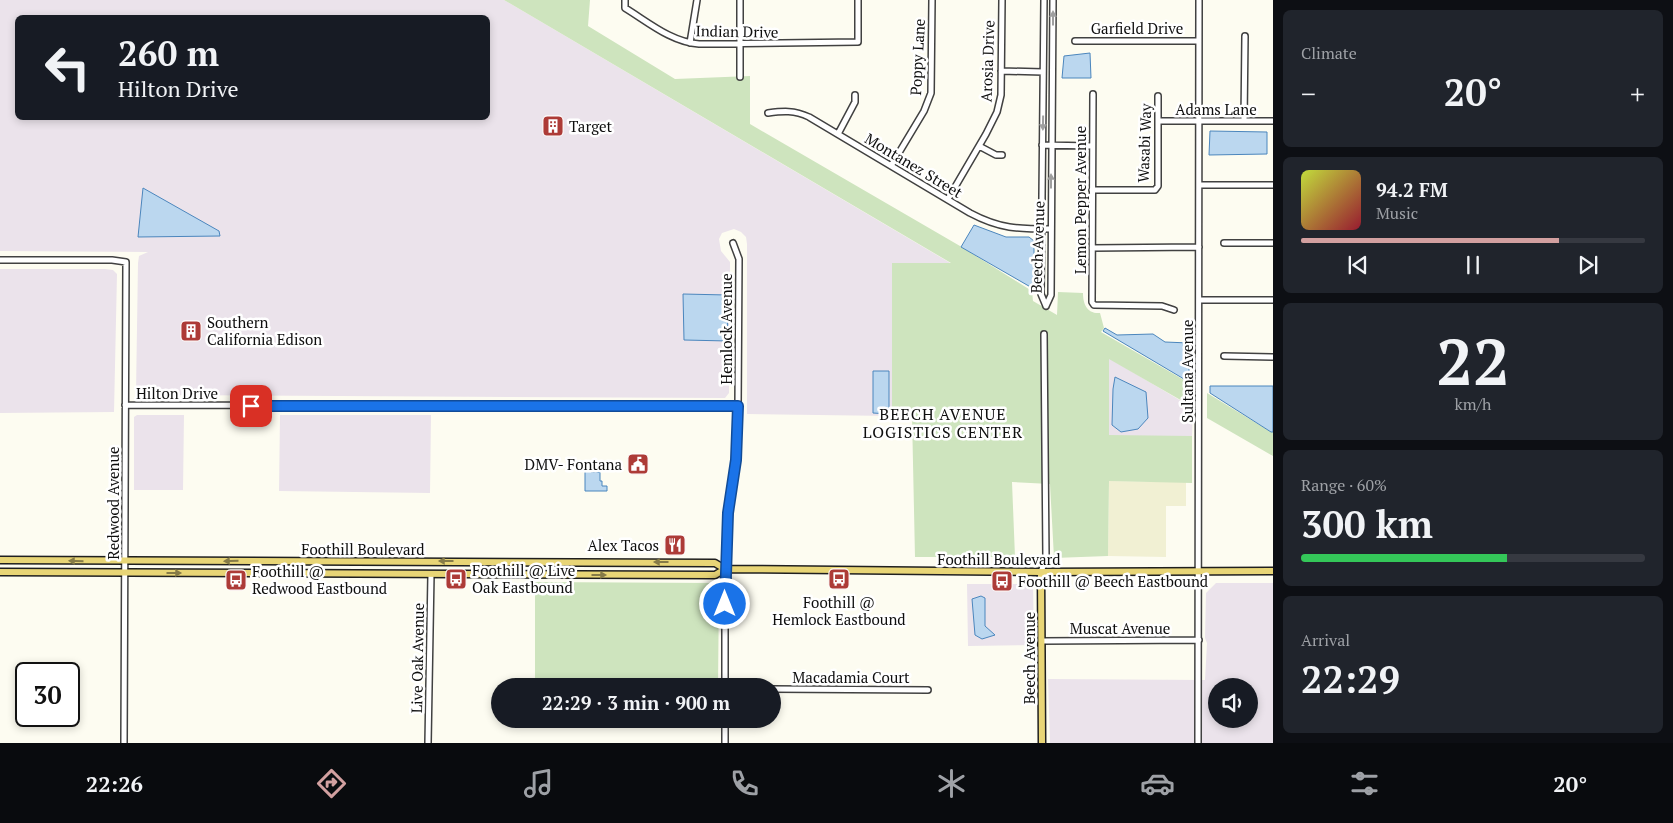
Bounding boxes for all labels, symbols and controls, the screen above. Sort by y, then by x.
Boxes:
one-way arrow [1049,10,1057,26]
street label: Poppy Lane [905,18,929,96]
street label: Garfield Drive [1091,18,1183,38]
street label: Indian Drive [695,20,779,42]
street label: Arosia Drive [976,20,998,102]
text: 260 m [118,30,219,76]
icon: left [35,35,100,100]
text: Climate [1301,42,1357,64]
text: 20° [1444,67,1502,117]
text: Hilton Drive [118,74,238,103]
text: − [1301,75,1316,112]
text: + [1630,75,1645,112]
street label: Adams Lane [1175,99,1257,119]
street label: Wasabi Way [1133,103,1155,183]
building icon: Target [541,114,565,138]
one-way arrow [1039,115,1047,131]
place label: Target [569,116,613,136]
street label: Lemon Pepper Avenue [1070,126,1090,274]
street label: Montanez Street [861,128,967,202]
one-way arrow [1047,172,1055,188]
text: 94.2 FM [1376,177,1448,202]
street label: Beech Avenue [1025,200,1049,294]
text: Music [1376,202,1418,224]
icon: previous [1344,251,1372,279]
icon: pause [1459,251,1487,279]
icon: next [1574,251,1602,279]
street label: Hemlock Avenue [716,273,736,385]
place label: Southern California Edison [207,312,322,349]
text: 22 [1436,317,1510,404]
building icon: Southern California Edison [179,319,203,343]
street label: Sultana Avenue [1177,319,1197,423]
street label: Hilton Drive [136,383,218,403]
pin [230,385,272,427]
icon: arrive [237,392,265,420]
text: km/h [1455,393,1491,415]
district label: BEECH AVENUE LOGISTICS CENTER [863,403,1023,443]
street label: Redwood Avenue [103,446,123,560]
public building icon: DMV- Fontana [626,452,650,476]
place label: DMV- Fontana [525,454,622,474]
text: Range · 60% [1301,474,1387,496]
text: 300 km [1301,499,1433,549]
restaurant icon: Alex Tacos [663,533,687,557]
place label: Alex Tacos [588,535,659,555]
street label: Foothill Boulevard [301,539,425,559]
street label: Foothill Boulevard [937,549,1061,569]
one-way arrow [68,557,84,565]
one-way arrow [222,557,238,565]
one-way arrow [437,557,453,565]
one-way arrow [652,558,668,566]
place label: Foothill @ Live Oak Eastbound [472,560,575,597]
place label: Foothill @ Redwood Eastbound [252,561,387,598]
bus stop icon: Foothill @ Live Oak Eastbound [444,567,468,591]
bus stop icon: Foothill @ Hemlock Eastbound [827,567,851,591]
bus stop icon: Foothill @ Redwood Eastbound [224,568,248,592]
one-way arrow [166,569,182,577]
bus stop icon: Foothill @ Beech Eastbound [990,569,1014,593]
one-way arrow [591,571,607,579]
place label: Foothill @ Beech Eastbound [1018,571,1208,591]
position arrow [698,577,750,629]
place label: Foothill @ Hemlock Eastbound [772,592,906,629]
street label: Live Oak Avenue [406,603,428,713]
street label: Beech Avenue [1019,612,1039,704]
street label: Muscat Avenue [1070,618,1170,638]
text: Arrival [1301,629,1350,651]
text: 22:29 [1301,654,1400,704]
speed limit sign: 30 [15,662,80,727]
street label: Macadamia Court [792,667,910,687]
map controls [1208,678,1258,728]
button: sound [1208,678,1258,728]
text: 22:29 · 3 min · 900 m [542,690,730,715]
icon: directions [314,766,349,801]
icon: music [521,766,556,801]
icon: phone [727,766,762,801]
icon: climate [934,766,969,801]
icon: car [1140,766,1175,801]
icon: filters [1347,766,1382,801]
text: 22:26 [86,769,143,798]
text: 20° [1553,769,1587,798]

